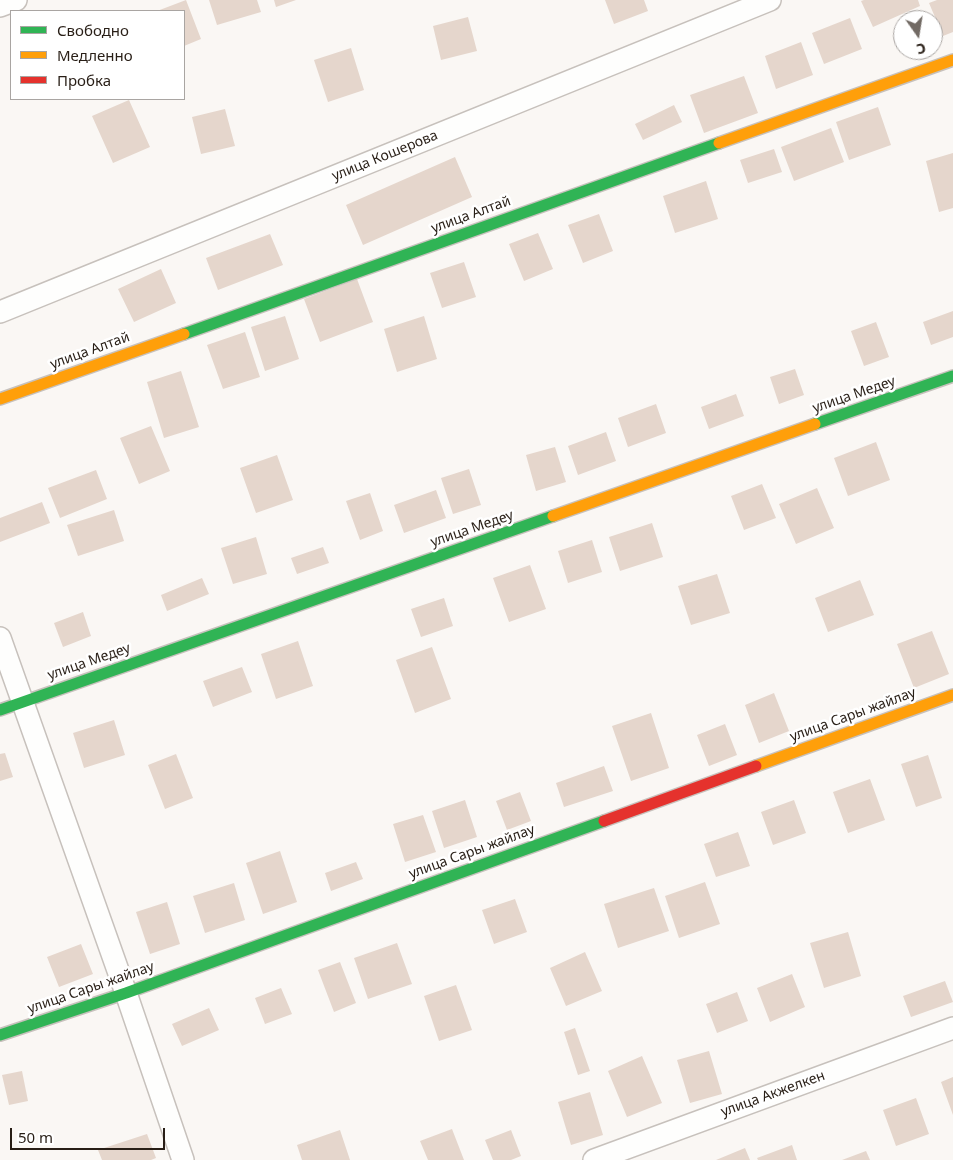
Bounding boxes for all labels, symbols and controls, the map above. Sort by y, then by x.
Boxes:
legend [10,10,185,100]
north arrow [893,10,943,60]
text: Свободно [57,20,129,40]
text: С [915,39,928,59]
text: Медленно [57,45,133,65]
text: Пробка [57,70,111,90]
street label: улица Кошерова [330,127,440,185]
street label: улица Алтай [429,193,513,237]
street label: улица Алтай [48,329,132,373]
street label: улица Медеу [810,373,898,417]
street label: улица Медеу [428,507,516,551]
street label: улица Медеу [45,640,133,684]
street label: улица Сары жайлау [788,684,918,746]
street label: улица Сары жайлау [407,821,537,883]
street label: улица Сары жайлау [26,958,156,1018]
street label: улица Акжелкен [719,1067,827,1121]
scale bar [12,1118,168,1150]
text: 50 m [18,1127,53,1147]

